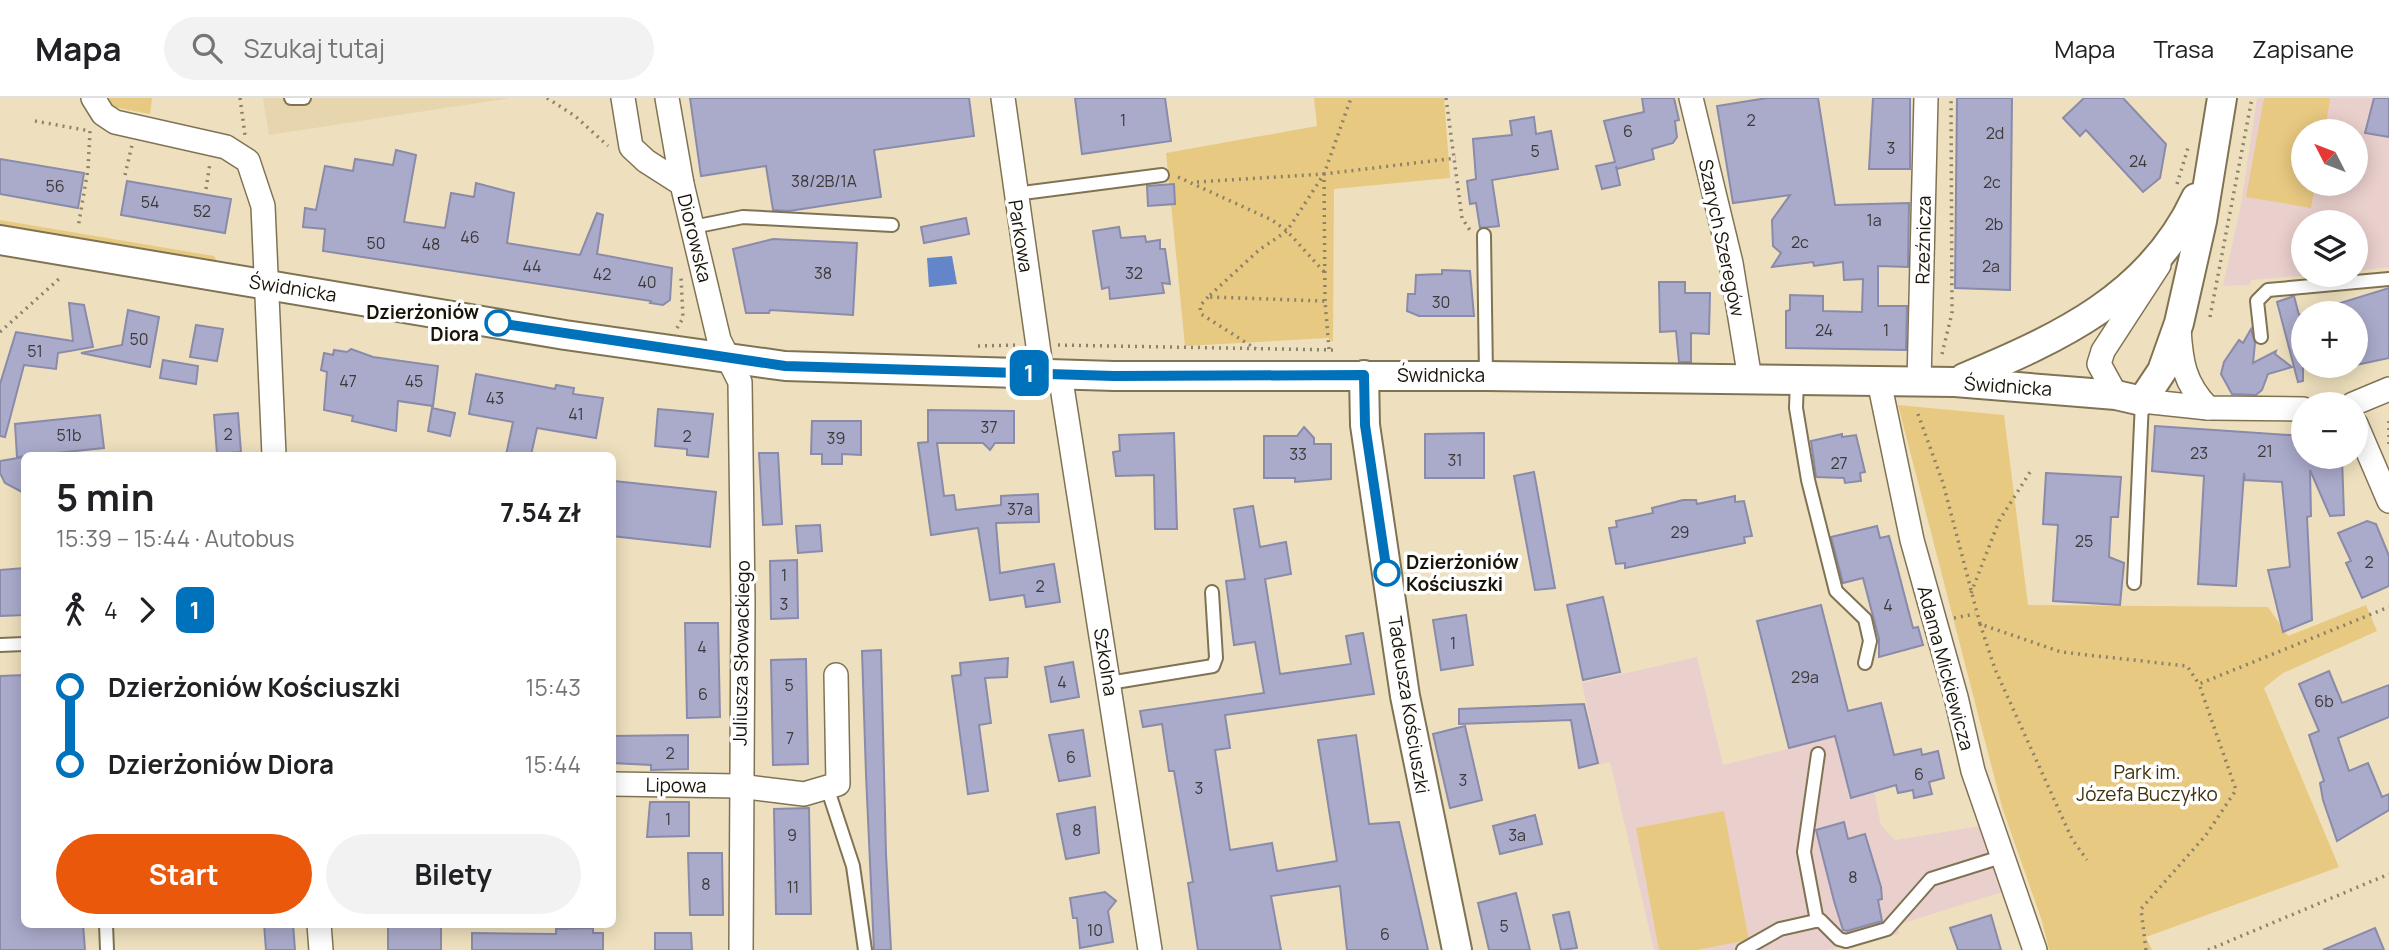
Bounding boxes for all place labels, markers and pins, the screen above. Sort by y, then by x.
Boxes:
place label: Dzierżoniów Diora [366,299,479,347]
marker: Dzierżoniów Diora [485,310,511,336]
place label: Dzierżoniów Kościuszki [1406,549,1519,597]
marker: Dzierżoniów Kościuszki [1374,560,1400,586]

